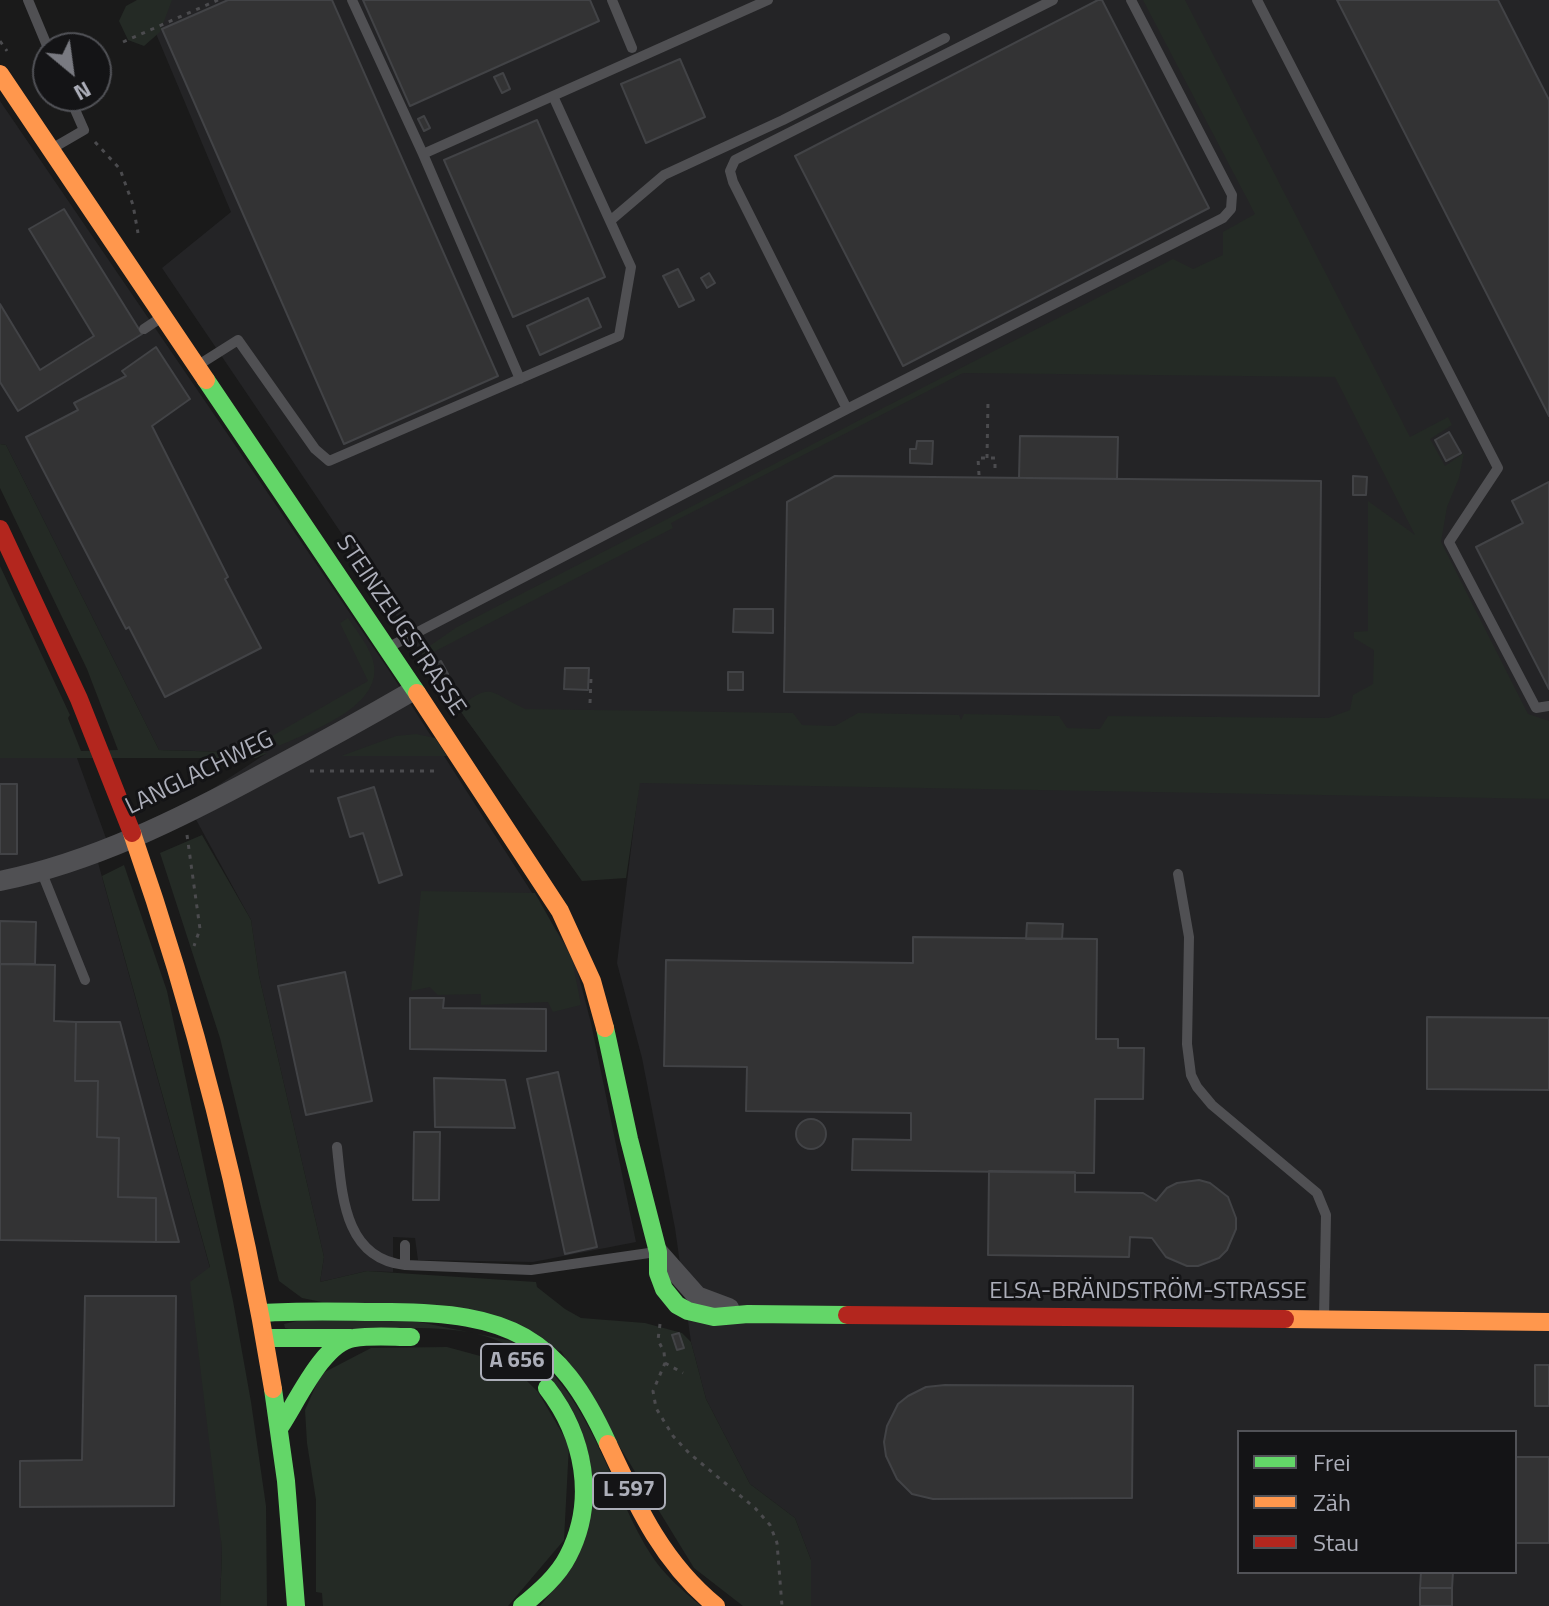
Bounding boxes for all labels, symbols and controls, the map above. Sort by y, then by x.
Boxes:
north arrow [32,32,112,112]
text: N [68,73,98,110]
street label: STEINZEUGSTRASSE [329,530,471,722]
street label: LANGLACHWEG [121,726,279,822]
street label: ELSA-BRÄNDSTRÖM-STRASSE [989,1278,1307,1306]
road number: A 656 [481,1344,553,1380]
legend [1237,1430,1517,1574]
text: Frei [1313,1444,1351,1480]
road number: L 597 [593,1473,665,1509]
text: Zäh [1313,1484,1351,1520]
text: Stau [1313,1524,1359,1560]

